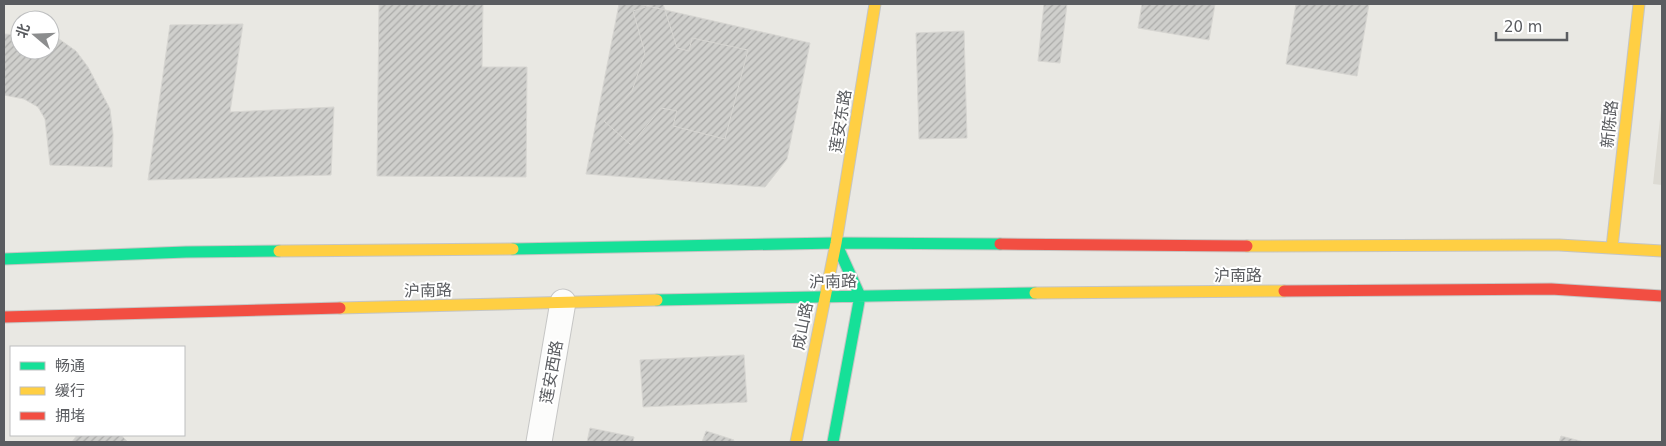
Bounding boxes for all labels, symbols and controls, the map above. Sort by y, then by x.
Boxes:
north arrow [10,10,60,60]
scale bar [1496,10,1567,42]
text: 20 m [1504,18,1542,36]
text: 北 [13,22,33,40]
street label: 莲安东路 [826,88,855,154]
street label: 新陈路 [1598,99,1621,149]
street label: 沪南路 [1214,266,1262,285]
street label: 沪南路 [809,272,857,291]
street label: 沪南路 [404,281,452,300]
street label: 成山路 [789,301,816,351]
street label: 莲安西路 [537,339,566,405]
legend [10,346,185,436]
text: 畅通 [55,357,85,375]
text: 缓行 [55,382,85,400]
text: 拥堵 [55,407,85,425]

